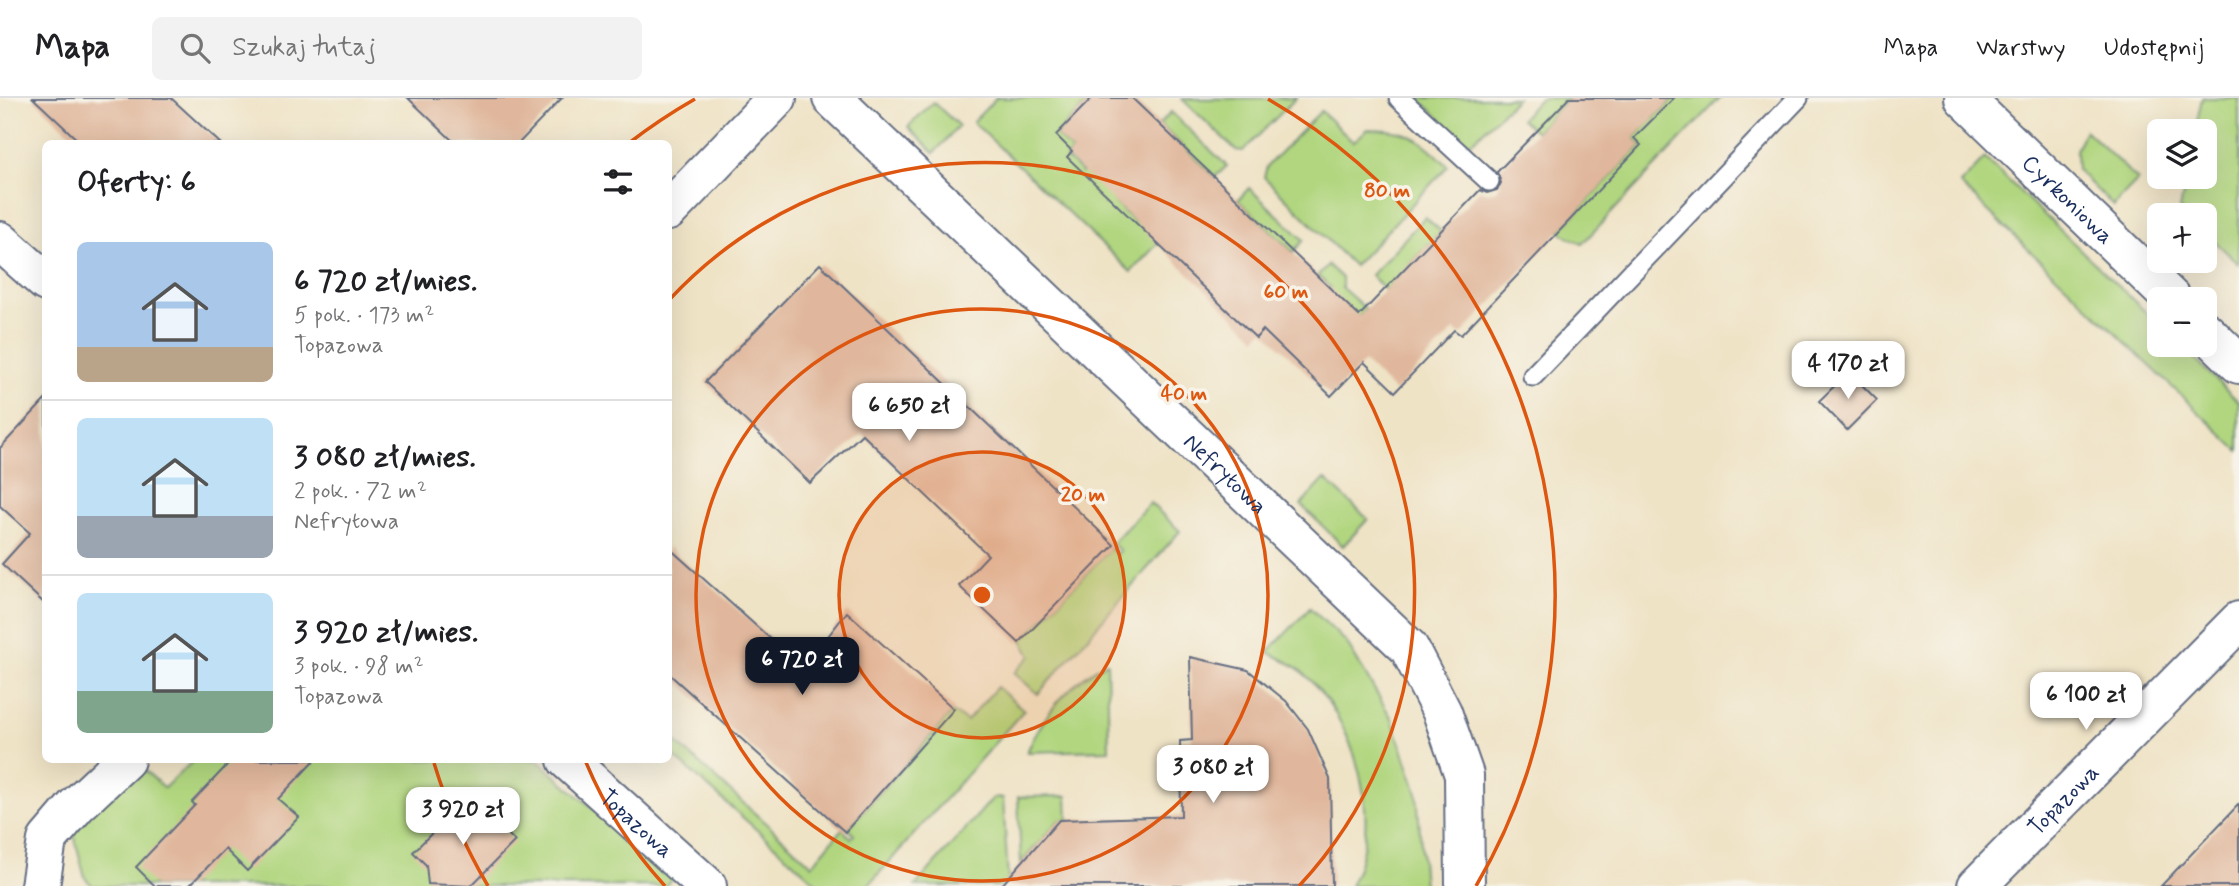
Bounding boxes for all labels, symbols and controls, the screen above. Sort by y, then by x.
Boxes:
search box [152,17,642,80]
text: Mapa [35,26,110,70]
icon: search [176,29,214,67]
text: Szukaj tutaj [232,31,376,65]
text: Mapa [1883,33,1938,64]
text: Warstwy [1976,33,2066,64]
text: Udostępnij [2104,33,2204,64]
map controls [2147,119,2217,357]
button: layers [2147,119,2217,189]
street label: Cyrkoniowa [2014,149,2119,252]
text: Oferty: 6 [77,163,196,202]
icon: filters [599,163,637,201]
text: 80 m [1364,177,1410,205]
button: + [2147,203,2217,273]
text: 6 720 zł/mies. [294,262,477,301]
icon: home [133,270,217,354]
text: 60 m [1263,278,1309,306]
button: − [2147,287,2217,357]
text: 5 pok. · 173 m² [294,301,434,331]
text: Topazowa [294,331,384,361]
pin: 4 170 zł [1776,342,1920,401]
text: 4 170 zł [1808,349,1888,379]
text: 40 m [1161,380,1208,408]
pin: 6 650 zł [837,384,981,443]
text: 6 650 zł [868,391,950,421]
street label: Nefrytowa [1176,428,1273,522]
text: 3 080 zł/mies. [294,438,476,477]
icon: home [133,446,217,530]
text: 2 pok. · 72 m² [294,477,427,507]
text: 20 m [1061,481,1106,509]
text: Nefrytowa [294,507,399,537]
centre of rings [970,583,994,607]
text: 3 920 zł/mies. [294,613,478,652]
icon: home [133,621,217,705]
pin: 6 720 zł [730,638,874,697]
text: 6 720 zł [761,645,843,675]
text: 3 pok. · 98 m² [294,652,424,682]
pin: 6 100 zł [2014,672,2158,732]
text: 6 100 zł [2046,680,2126,710]
text: Topazowa [294,682,384,712]
pin: 3 080 zł [1141,746,1285,805]
text: 3 080 zł [1173,753,1253,783]
street label: Topazowa [2022,758,2106,843]
street label: Topazowa [592,783,679,865]
pin: 3 920 zł [391,788,535,847]
text: 3 920 zł [422,795,504,825]

